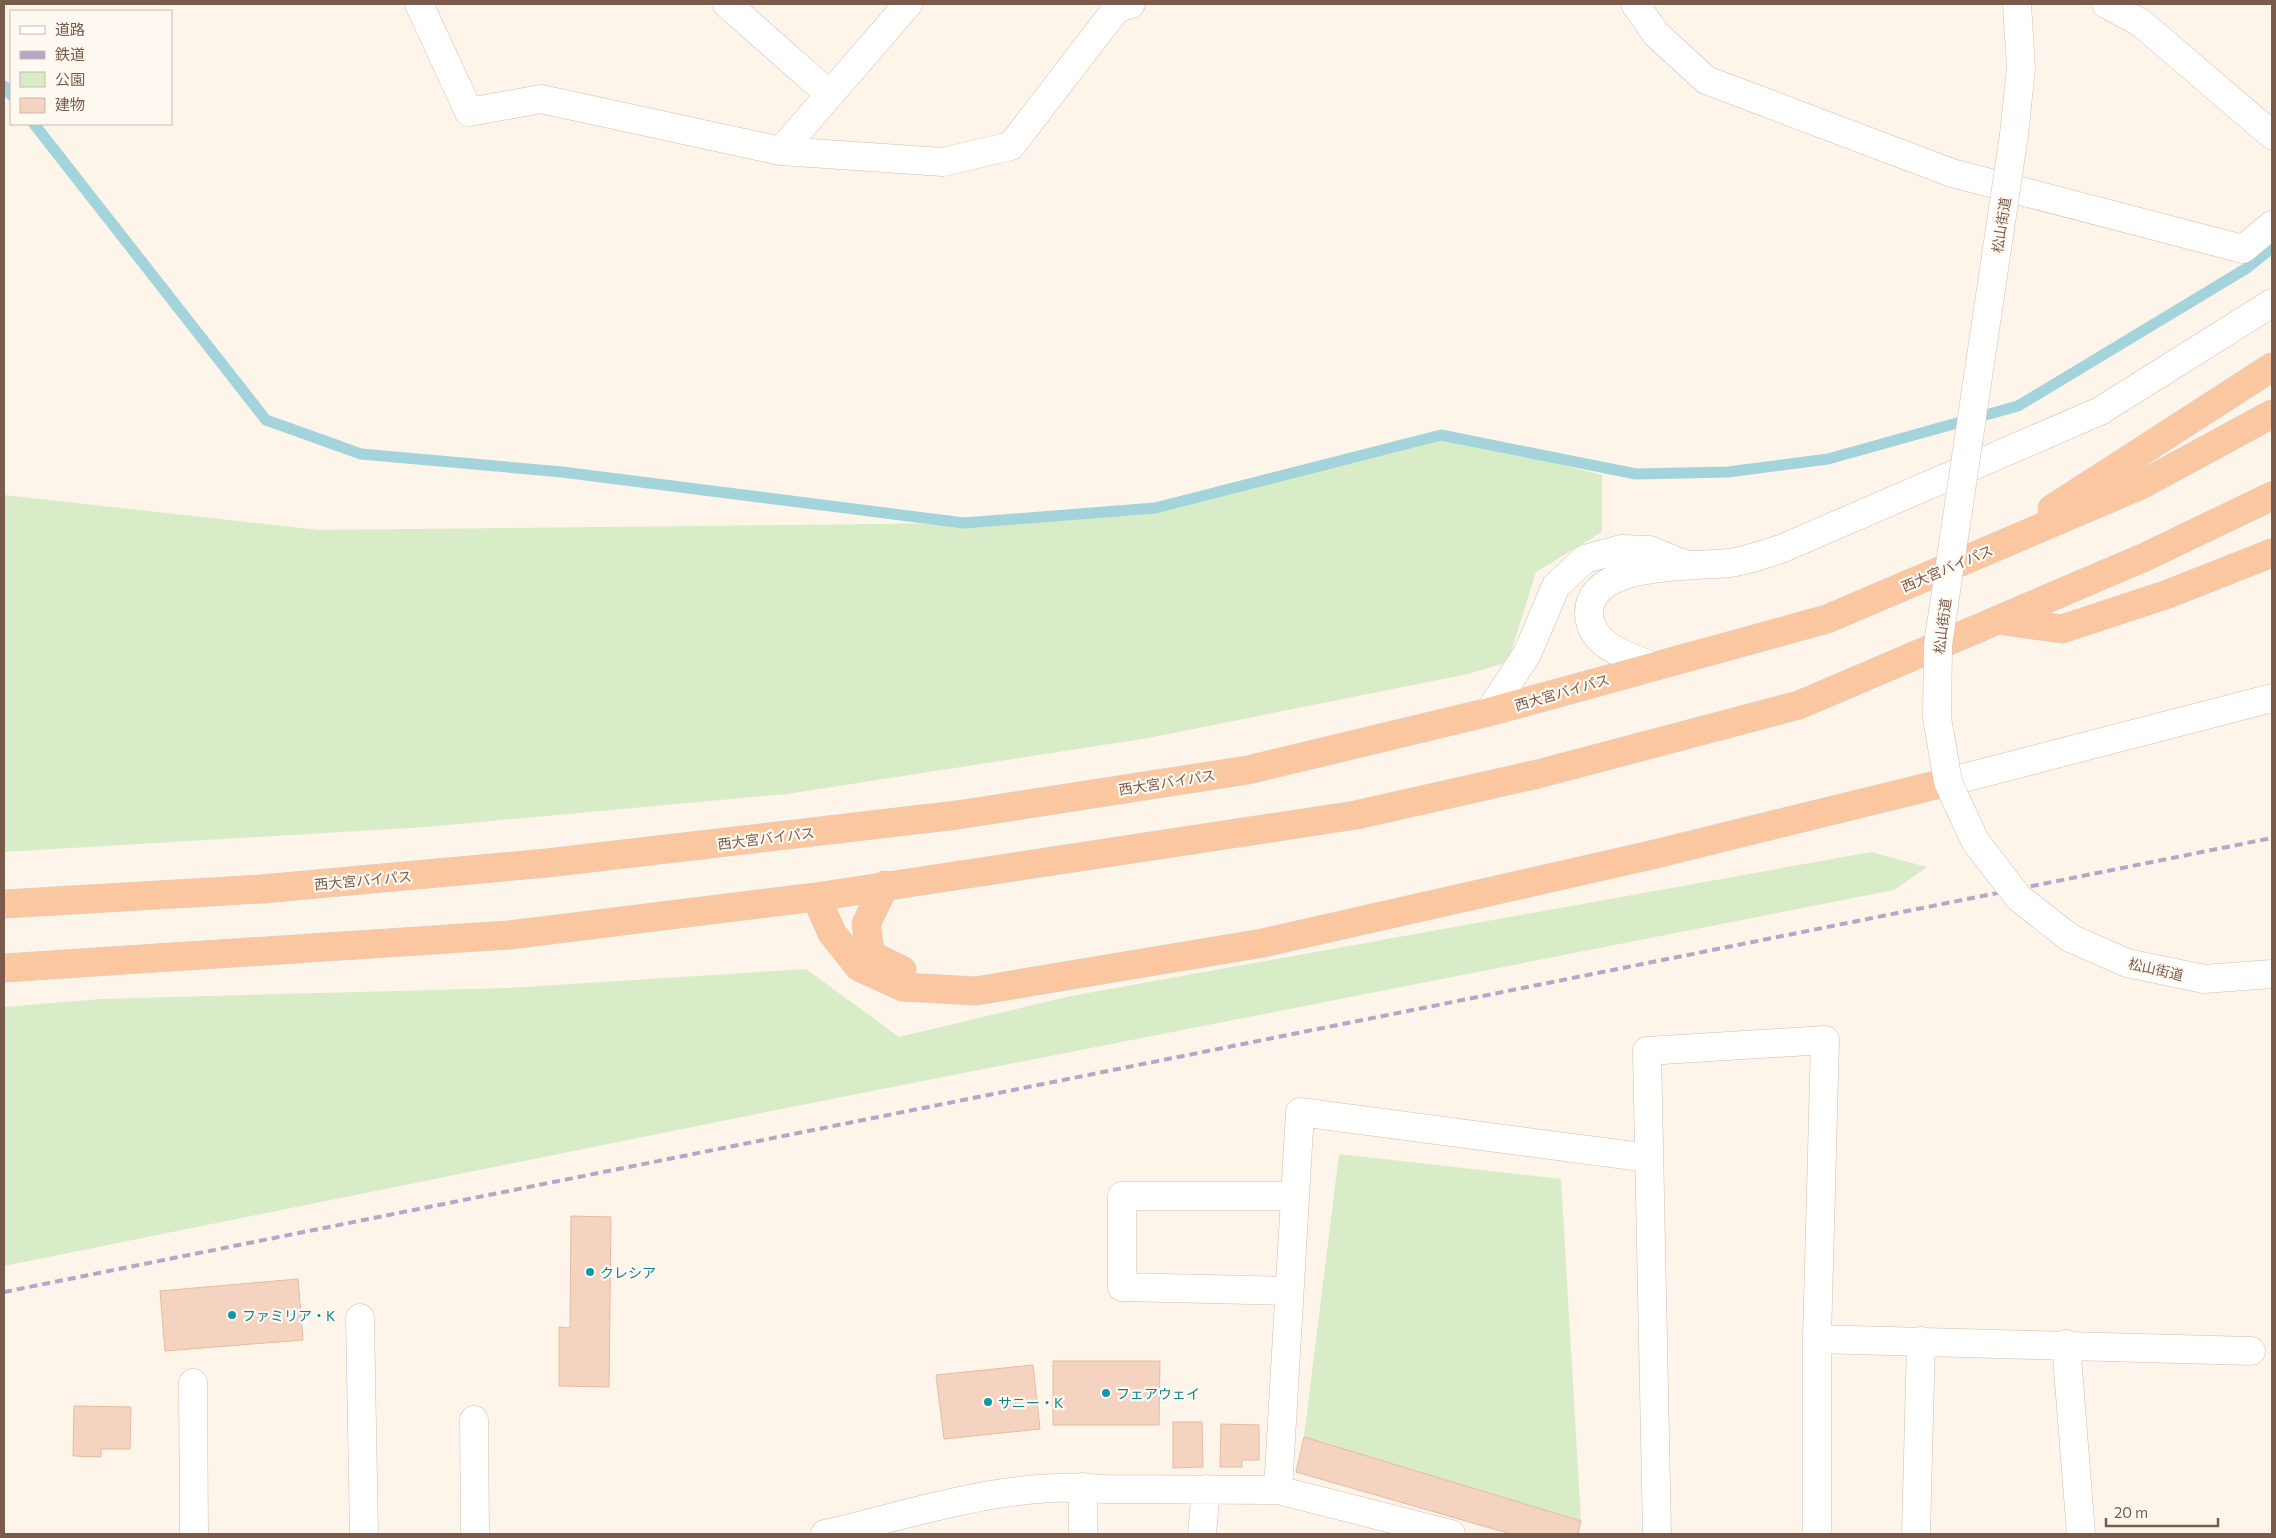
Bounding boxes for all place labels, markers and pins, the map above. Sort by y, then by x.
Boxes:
place label: クレシア [600,1264,656,1281]
marker: クレシア [584,1266,596,1278]
place label: ファミリア・K [242,1307,335,1324]
marker: ファミリア・K [226,1309,238,1321]
place label: フェアウェイ [1116,1385,1200,1402]
marker: フェアウェイ [1100,1387,1112,1399]
place label: サニー・K [998,1394,1063,1411]
marker: サニー・K [982,1396,994,1408]

